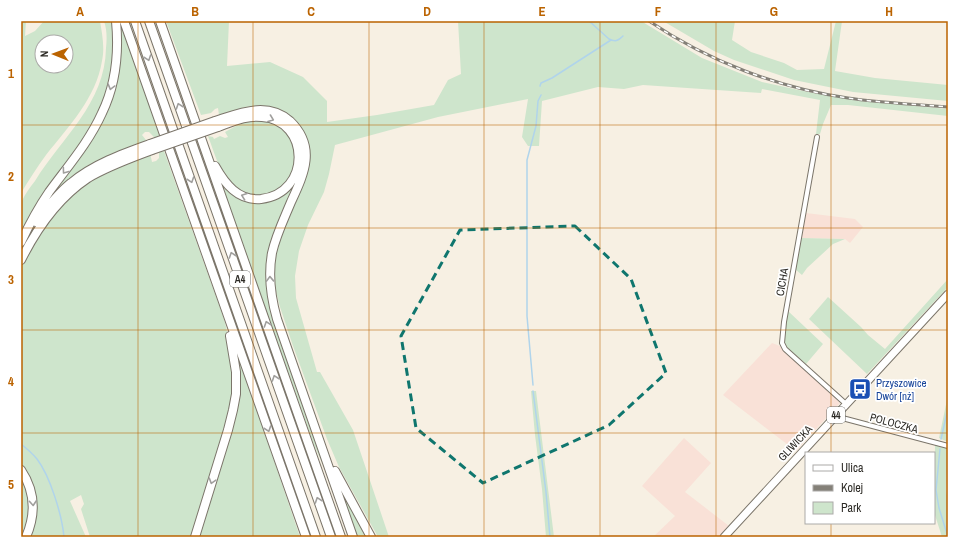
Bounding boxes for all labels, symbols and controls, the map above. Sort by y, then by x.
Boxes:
text: A [76,3,84,20]
text: B [191,3,199,20]
text: C [307,3,315,20]
text: D [423,3,431,20]
text: E [538,3,546,20]
text: F [655,3,662,20]
text: G [770,3,778,20]
text: H [885,3,893,20]
north arrow [34,34,74,74]
text: N [37,50,51,57]
one-way arrow [143,54,152,61]
text: 1 [8,65,14,82]
one-way arrow [108,84,116,91]
one-way arrow [176,102,184,109]
one-way arrow [268,115,275,123]
one-way arrow [62,167,69,174]
text: 2 [8,168,14,185]
one-way arrow [186,177,195,184]
one-way arrow [241,193,248,201]
one-way arrow [228,252,236,259]
street label: CICHA [773,266,792,297]
text: 3 [8,271,14,288]
road number: A4 [230,271,250,287]
one-way arrow [266,276,275,282]
one-way arrow [263,321,271,328]
text: 4 [8,373,14,390]
one-way arrow [271,374,279,381]
bus stop icon: Przyszowice Dwór [nż] [847,376,873,402]
place label: Przyszowice Dwór [nż] [876,376,927,403]
road number: 44 [827,407,845,423]
street label: POLOCZKA [868,410,920,436]
street label: GLIWICKA [775,421,816,464]
one-way arrow [263,425,271,432]
legend [805,452,935,524]
text: Ulica [841,460,864,476]
text: 5 [8,476,14,493]
one-way arrow [208,477,217,484]
text: Kolej [841,480,863,496]
one-way arrow [314,497,322,504]
one-way arrow [28,500,37,506]
text: Park [841,500,861,516]

